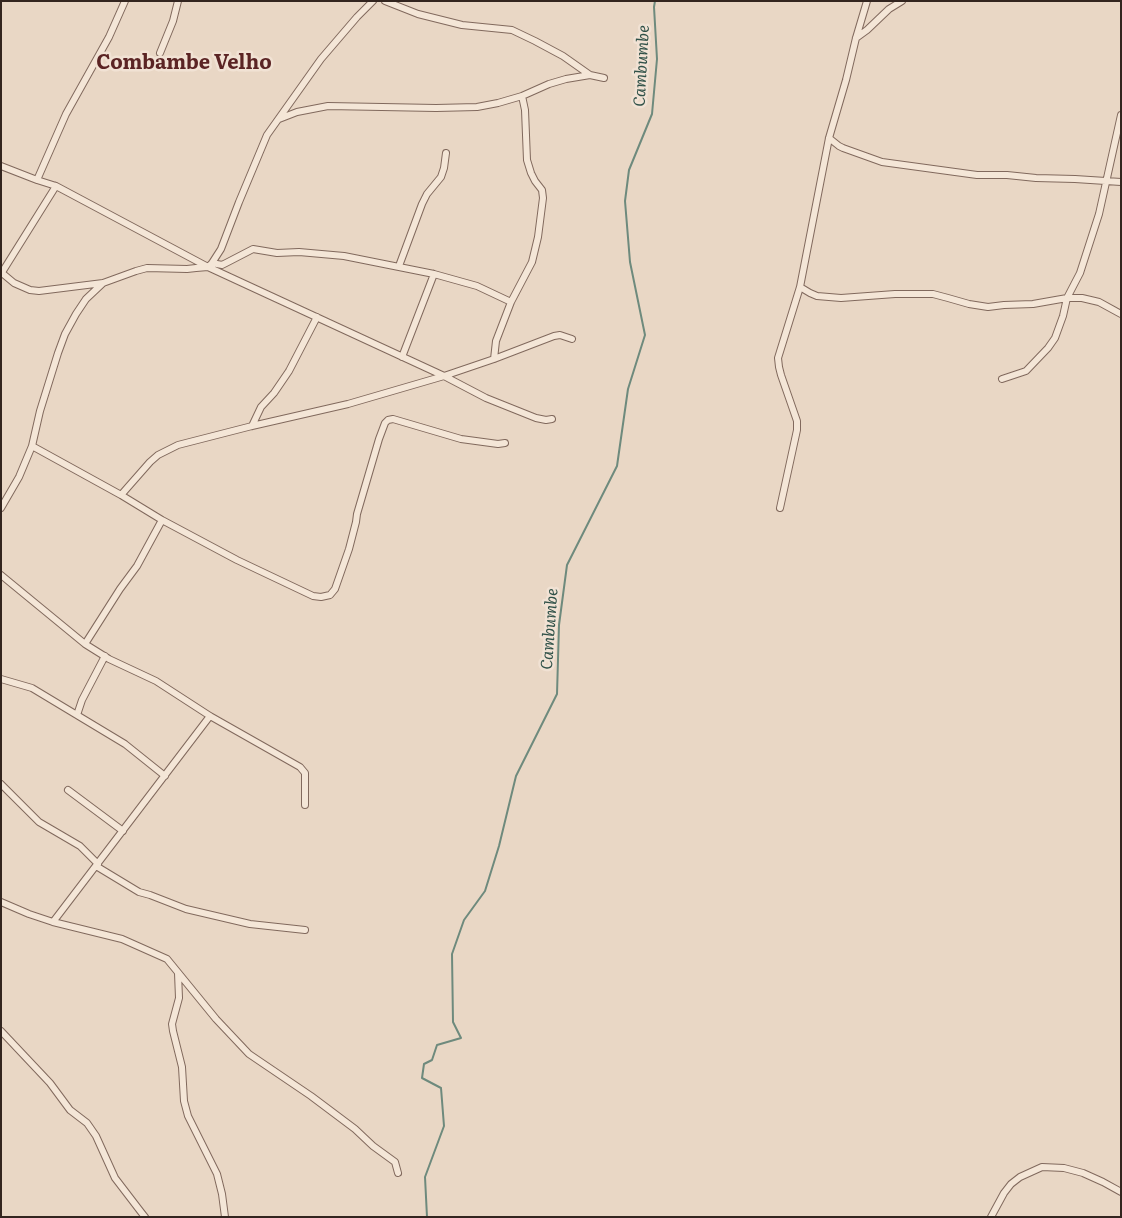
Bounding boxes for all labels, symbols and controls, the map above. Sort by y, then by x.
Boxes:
water label: Cambumbe [630,25,654,107]
district label: Combambe Velho [96,51,272,75]
water label: Cambumbe [538,588,562,670]

